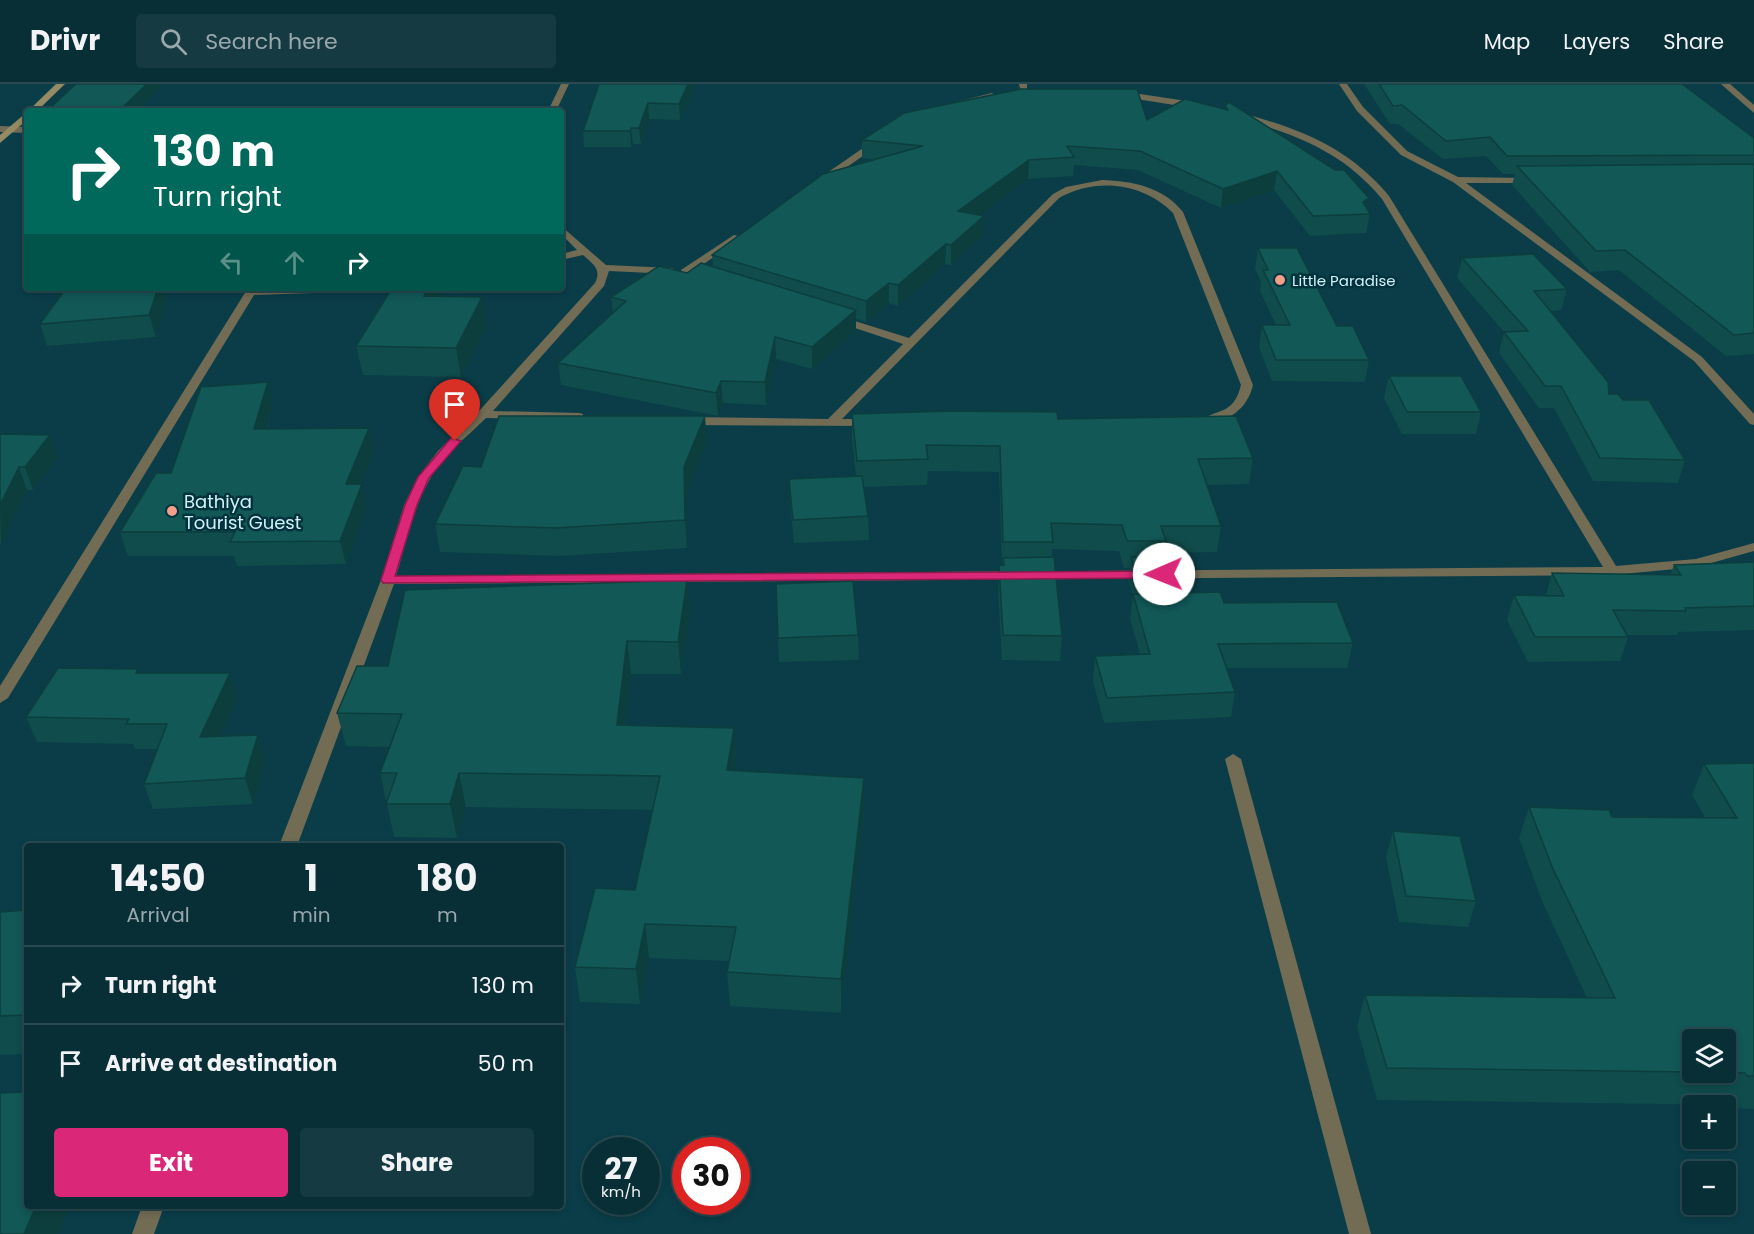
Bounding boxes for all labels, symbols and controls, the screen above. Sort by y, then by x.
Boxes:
search box [136,14,556,68]
text: Drivr [30,21,100,60]
icon: search [157,25,190,58]
text: Search here [205,26,338,57]
text: Map [1484,27,1530,56]
text: Layers [1563,27,1630,56]
text: Share [1663,27,1724,56]
text: 130 m [153,122,275,181]
icon: right [54,132,132,210]
text: Turn right [153,178,282,215]
icon: left [215,246,248,279]
icon: ahead [278,246,311,279]
icon: right [341,246,374,279]
place label: Little Paradise [1292,270,1396,291]
marker: Little Paradise [1273,273,1287,287]
pin [429,379,480,441]
icon: arrive [438,388,471,421]
place label: Bathiya Tourist Guest [184,489,301,535]
marker: Bathiya Tourist Guest [165,504,179,518]
position arrow [1132,542,1196,606]
text: 14:50 [111,853,206,904]
text: 1 [305,853,318,904]
text: 180 [417,853,477,904]
text: Arrival [127,901,190,929]
text: min [292,901,331,929]
text: m [437,901,458,929]
icon: right [54,969,87,1002]
text: Turn right [105,970,216,1001]
text: 130 m [472,970,534,1001]
map controls [1682,1029,1736,1215]
button: layers [1682,1029,1736,1083]
icon: arrive [54,1047,87,1080]
text: Arrive at destination [105,1048,337,1079]
text: 50 m [478,1048,534,1079]
button: + [1682,1095,1736,1149]
button: Exit [54,1128,288,1197]
button: Share [300,1128,534,1197]
speed limit sign: 30 [672,1137,750,1215]
text: 27 [604,1147,638,1190]
button: − [1682,1161,1736,1215]
text: km/h [601,1181,641,1202]

